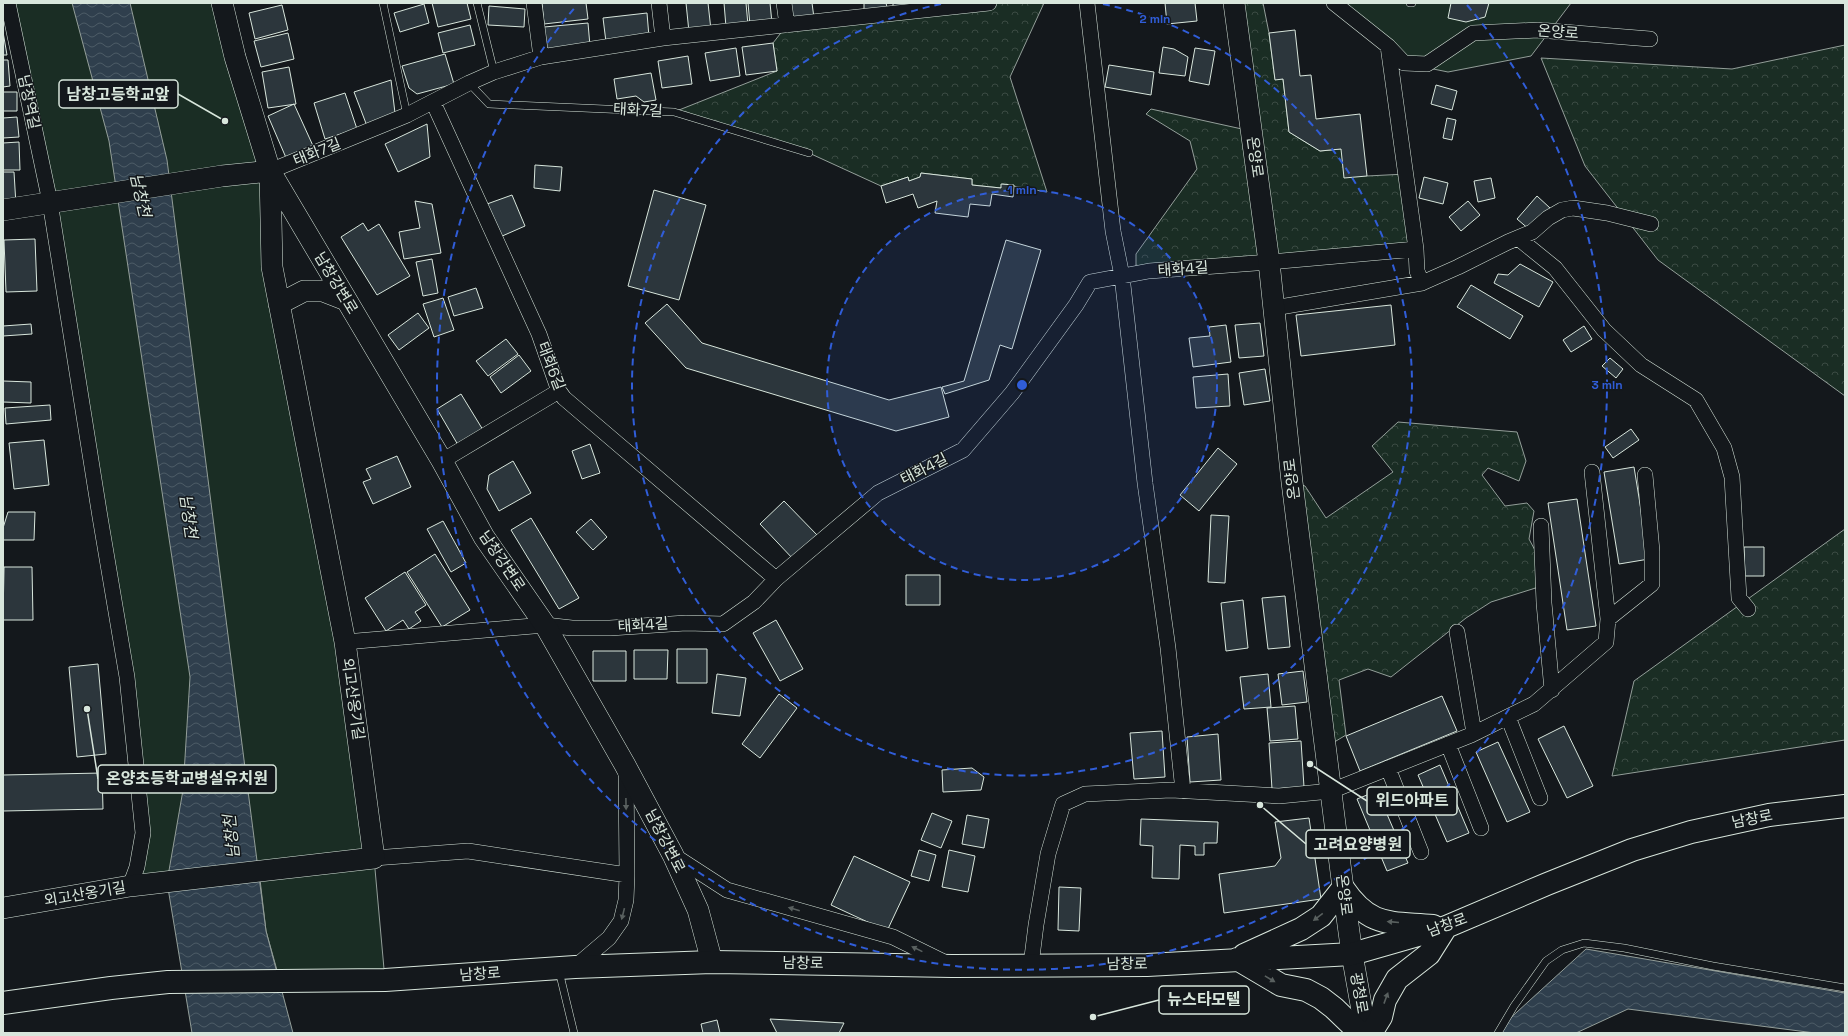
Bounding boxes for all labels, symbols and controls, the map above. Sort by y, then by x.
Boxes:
text: 2 min [1139,11,1171,27]
street label: 온양로 [1537,21,1579,42]
street label: 남창역길 [14,73,45,131]
callout: 남창고등학교앞 [59,80,178,108]
text: 남창고등학교앞 [66,84,170,105]
street label: 태화7길 [613,99,663,120]
street label: 태화7길 [290,133,343,170]
street label: 온양로 [1243,135,1268,179]
water label: 남창천 [125,171,156,221]
text: 1 min [1007,182,1037,198]
street label: 남창강변로 [311,248,362,317]
street label: 태화4길 [1157,257,1209,280]
street label: 태화6길 [534,339,569,393]
text: 3 min [1591,377,1623,393]
centre of rings [1015,378,1029,392]
street label: 태화4길 [897,449,951,489]
street label: 온양로 [1280,457,1303,501]
water label: 남창천 [175,493,202,542]
street label: 남창강변로 [475,527,530,595]
street label: 태화4길 [617,613,669,636]
street label: 외고산옹기길 [338,657,369,741]
callout: 온양초등학교병설유치원 [98,765,276,793]
text: 온양초등학교병설유치원 [106,768,268,789]
callout: 위드아파트 [1367,787,1457,815]
text: 위드아파트 [1375,790,1449,811]
one-way arrow [623,798,629,811]
street label: 남창로 [1730,805,1774,832]
street label: 남창강변로 [641,806,690,876]
water label: 남창천 [219,812,244,860]
callout: 고려요양병원 [1306,830,1410,858]
text: 고려요양병원 [1314,834,1402,855]
street label: 온양로 [1333,873,1356,917]
street label: 외고산옹기길 [42,877,127,910]
one-way arrow [788,906,800,912]
one-way arrow [619,908,625,920]
street label: 남창로 [1424,909,1470,941]
one-way arrow [1312,913,1323,922]
one-way arrow [1387,919,1399,926]
one-way arrow [911,946,923,952]
street label: 남창로 [782,953,824,972]
street label: 남창로 [1106,954,1148,973]
street label: 남창로 [459,963,501,984]
street label: 광청로 [1347,971,1372,1015]
one-way arrow [1264,975,1276,982]
callout: 뉴스타모텔 [1159,986,1249,1014]
text: 뉴스타모텔 [1167,989,1241,1010]
one-way arrow [1384,991,1390,1003]

